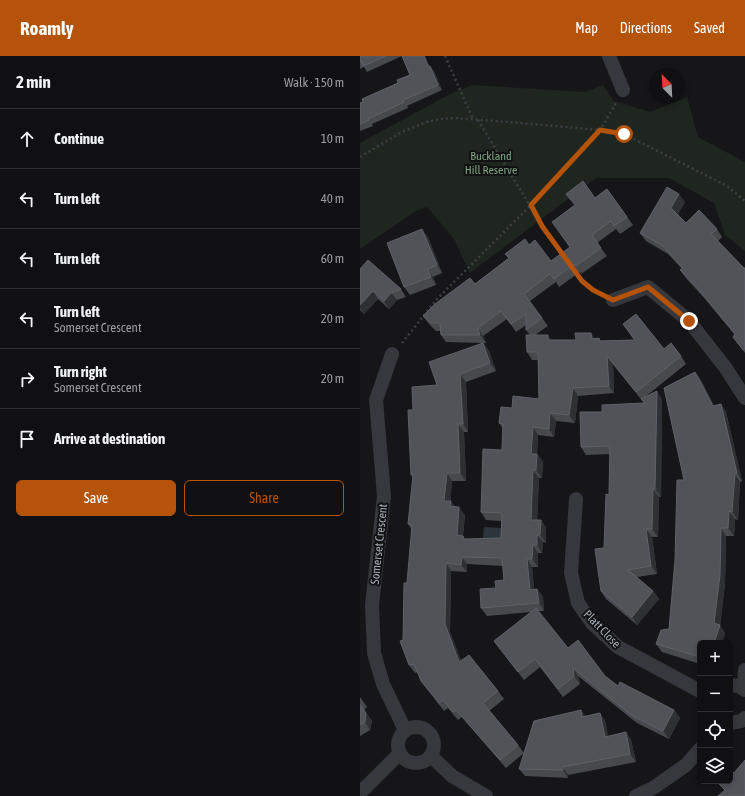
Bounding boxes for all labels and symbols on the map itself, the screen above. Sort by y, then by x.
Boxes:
north arrow [649,68,685,104]
route start [615,125,633,143]
park label: Buckland Hill Reserve [465,149,517,177]
route end [680,312,698,330]
street label: Somerset Crescent [368,503,390,585]
street label: Platt Close [581,607,623,651]

